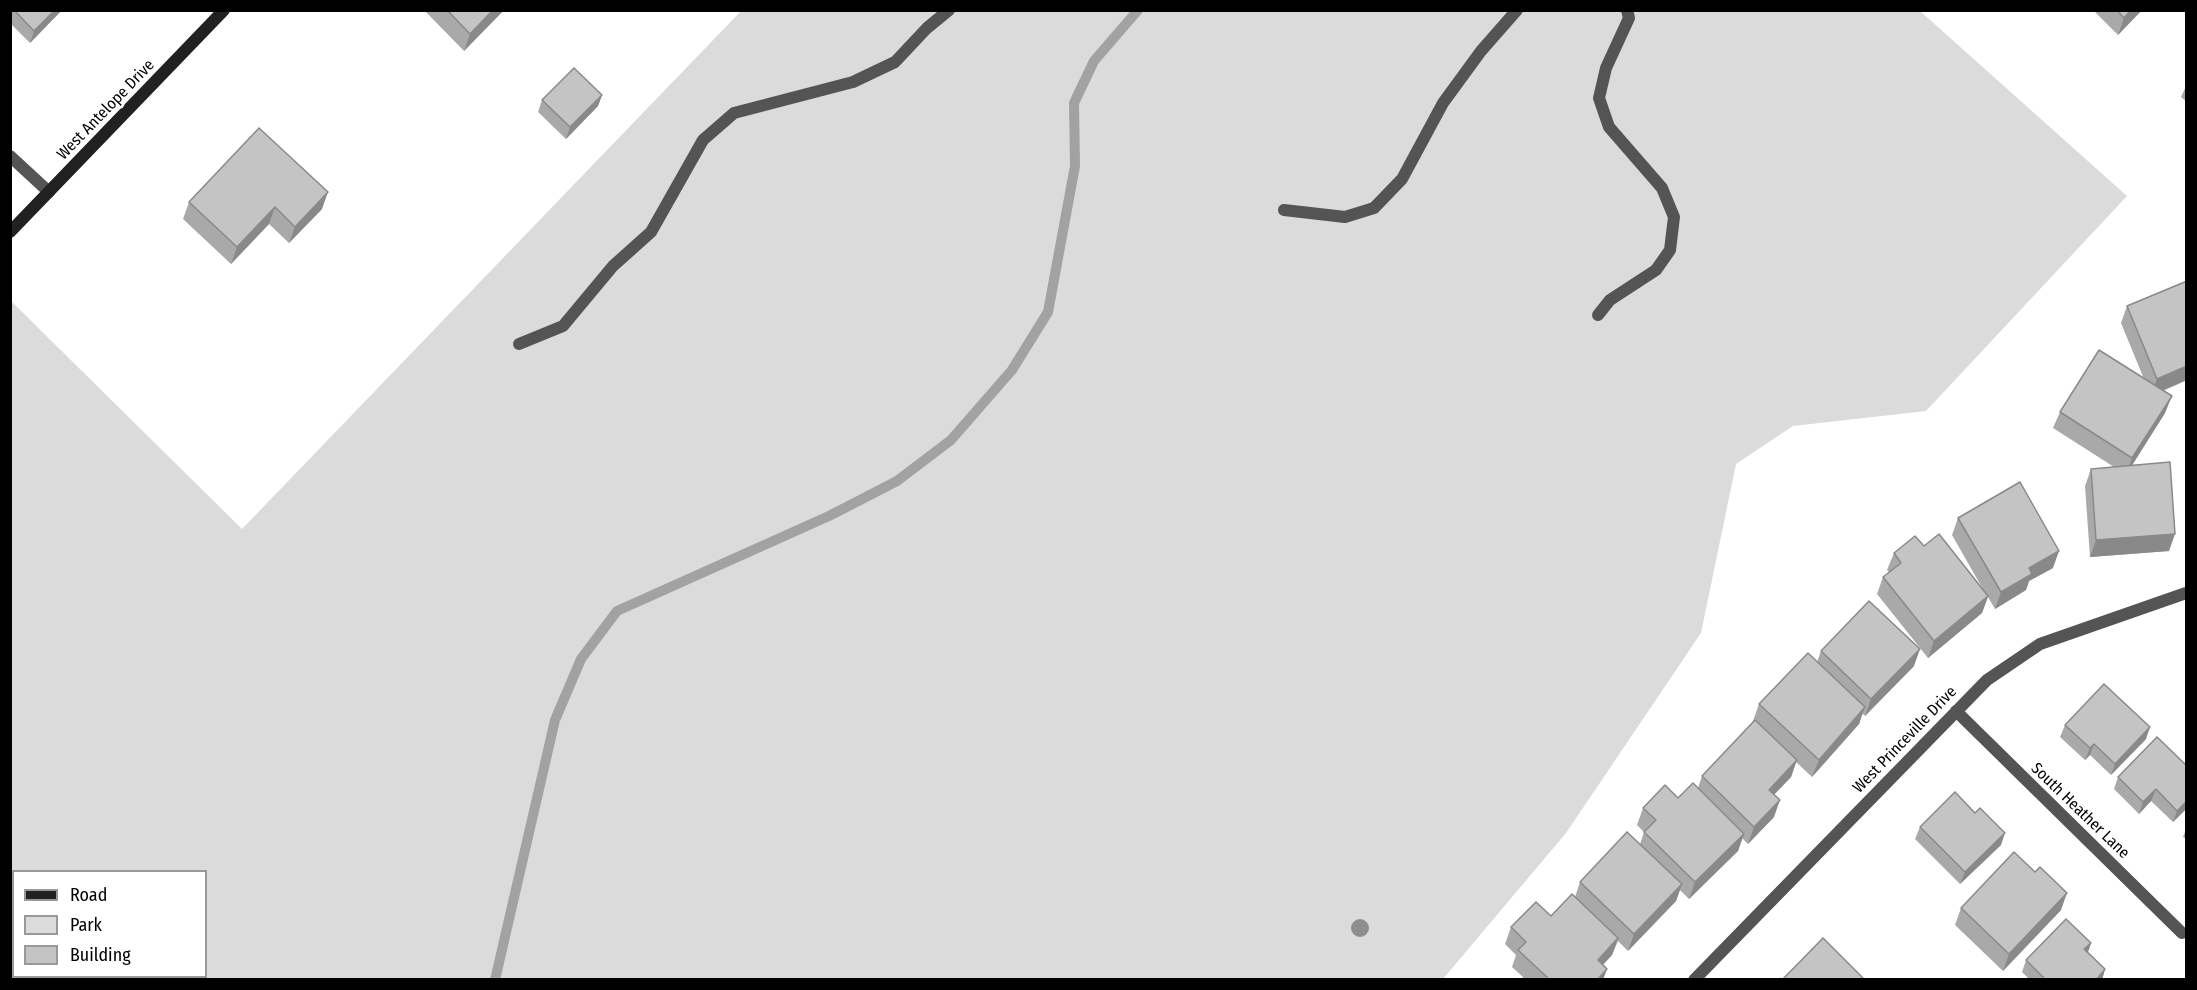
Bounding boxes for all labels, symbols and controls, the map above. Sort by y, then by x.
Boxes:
street label: West Antelope Drive [53,56,159,164]
street label: West Princeville Drive [1849,683,1961,797]
street label: South Heather Lane [2027,759,2133,863]
legend [12,870,207,978]
text: Road [70,884,107,906]
text: Park [70,914,102,936]
text: Building [70,944,131,966]

